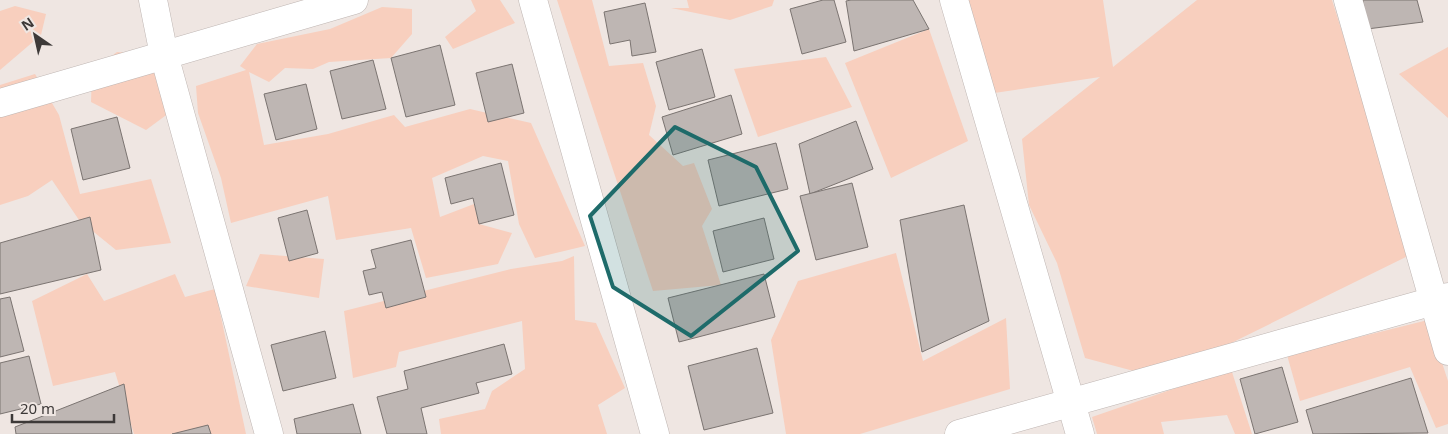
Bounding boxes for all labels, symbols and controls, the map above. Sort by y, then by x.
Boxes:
north arrow [10,10,60,60]
text: N [17,13,37,35]
scale bar [12,392,115,424]
text: 20 m [20,398,55,418]

